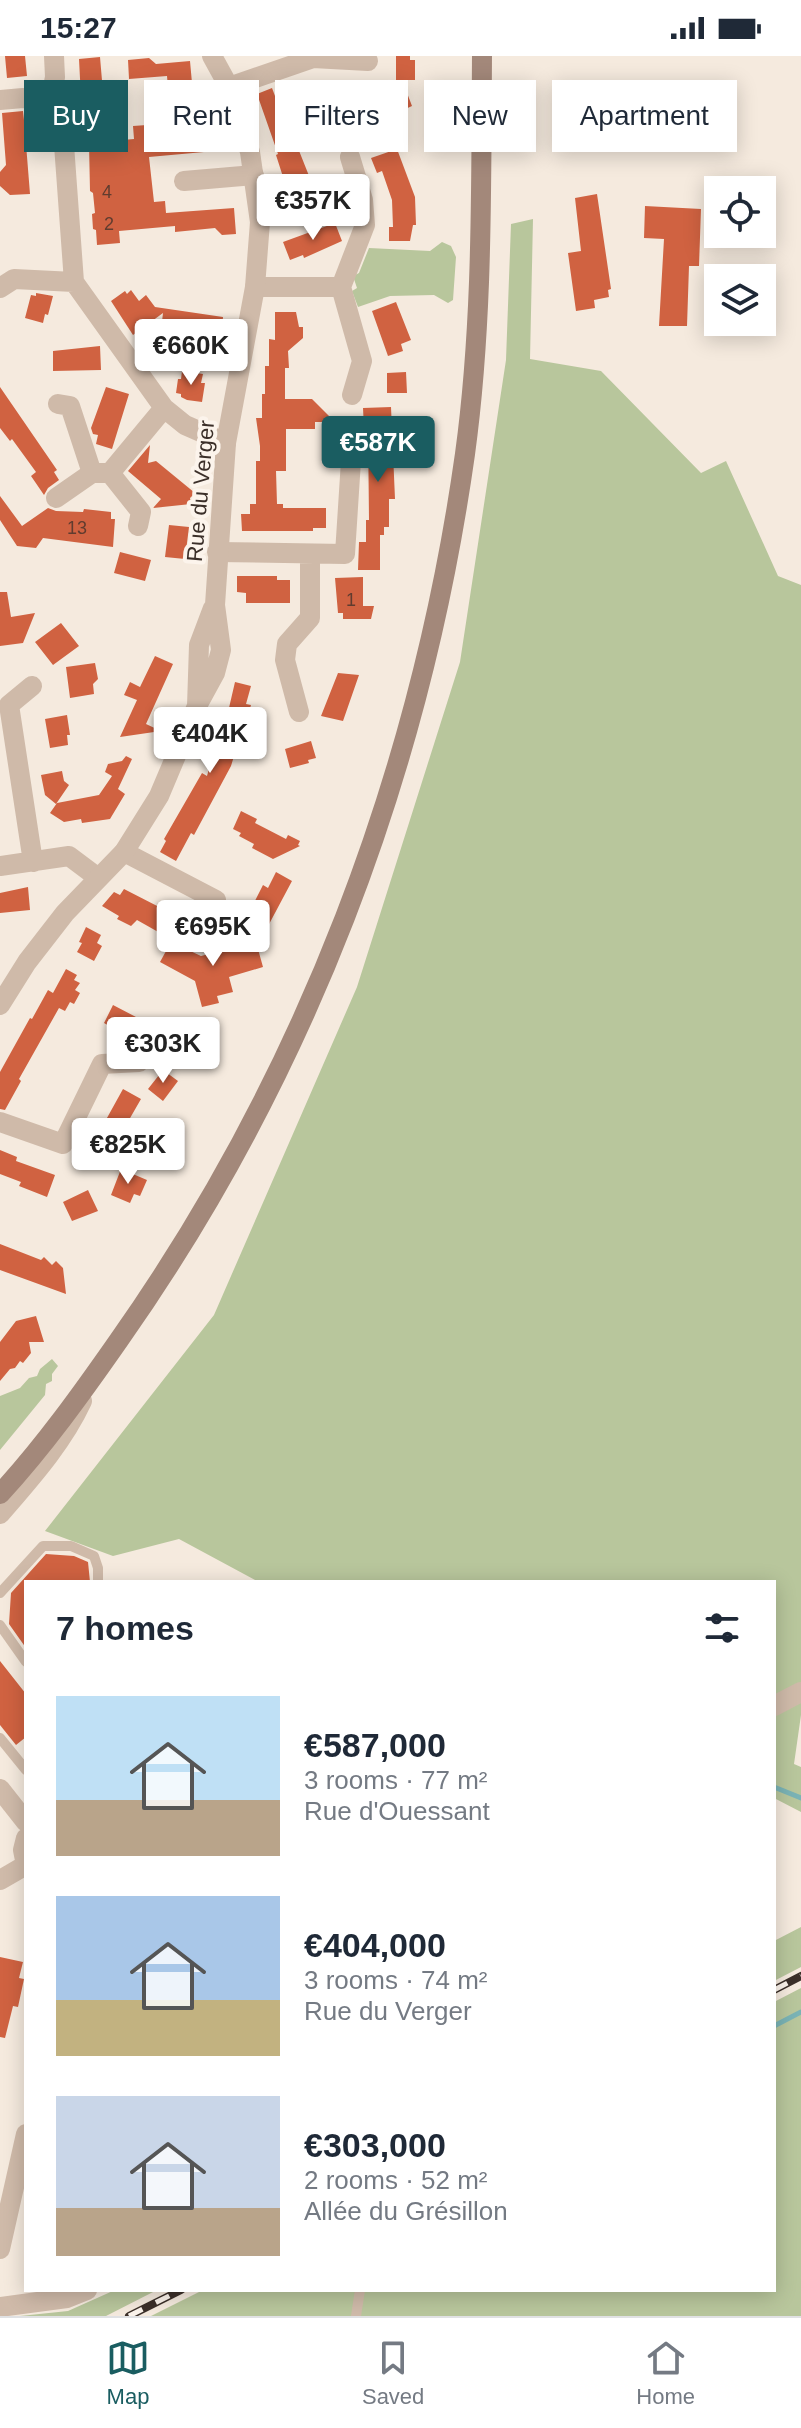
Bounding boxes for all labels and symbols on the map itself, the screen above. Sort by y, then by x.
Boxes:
pin: €357K [257,174,369,242]
house number: 4 [102,182,112,202]
house number: 2 [104,214,114,234]
pin: €660K [135,319,247,387]
pin: €587K [322,416,434,484]
street label: Rue du Verger [182,419,219,563]
house number: 13 [67,518,87,538]
house number: 1 [346,590,356,610]
pin: €404K [154,707,266,775]
pin: €695K [157,900,269,968]
pin: €303K [107,1017,219,1085]
pin: €825K [72,1118,184,1186]

